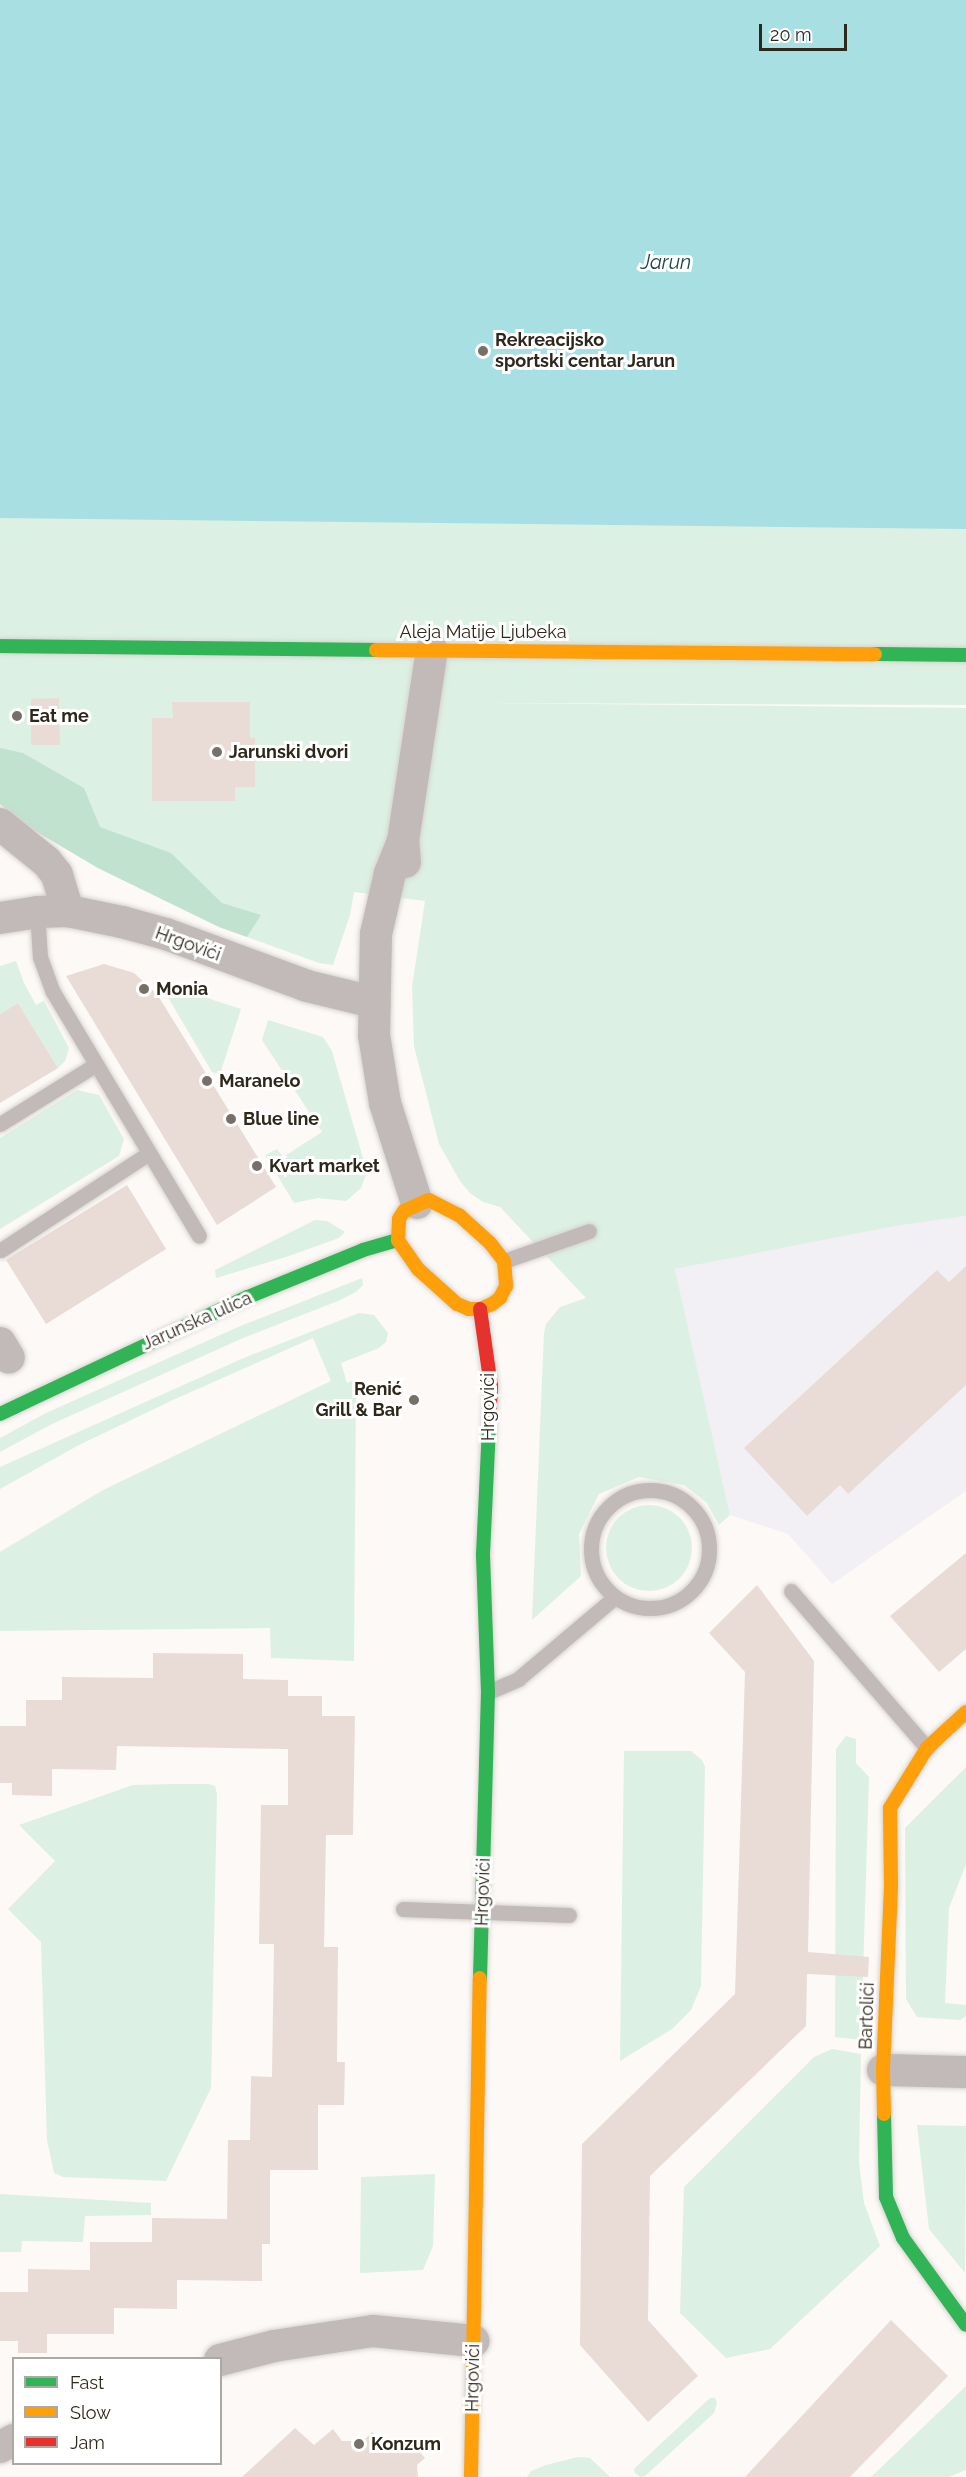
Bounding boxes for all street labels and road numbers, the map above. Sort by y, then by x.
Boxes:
street label: Aleja Matije Ljubeka [400,621,566,643]
street label: Hrgovići [152,922,224,966]
street label: Jarunska ulica [139,1287,255,1355]
street label: Hrgovići [477,1373,499,1441]
street label: Hrgovići [471,1858,495,1926]
street label: Bartolići [855,1982,879,2050]
street label: Hrgovići [462,2344,484,2412]

